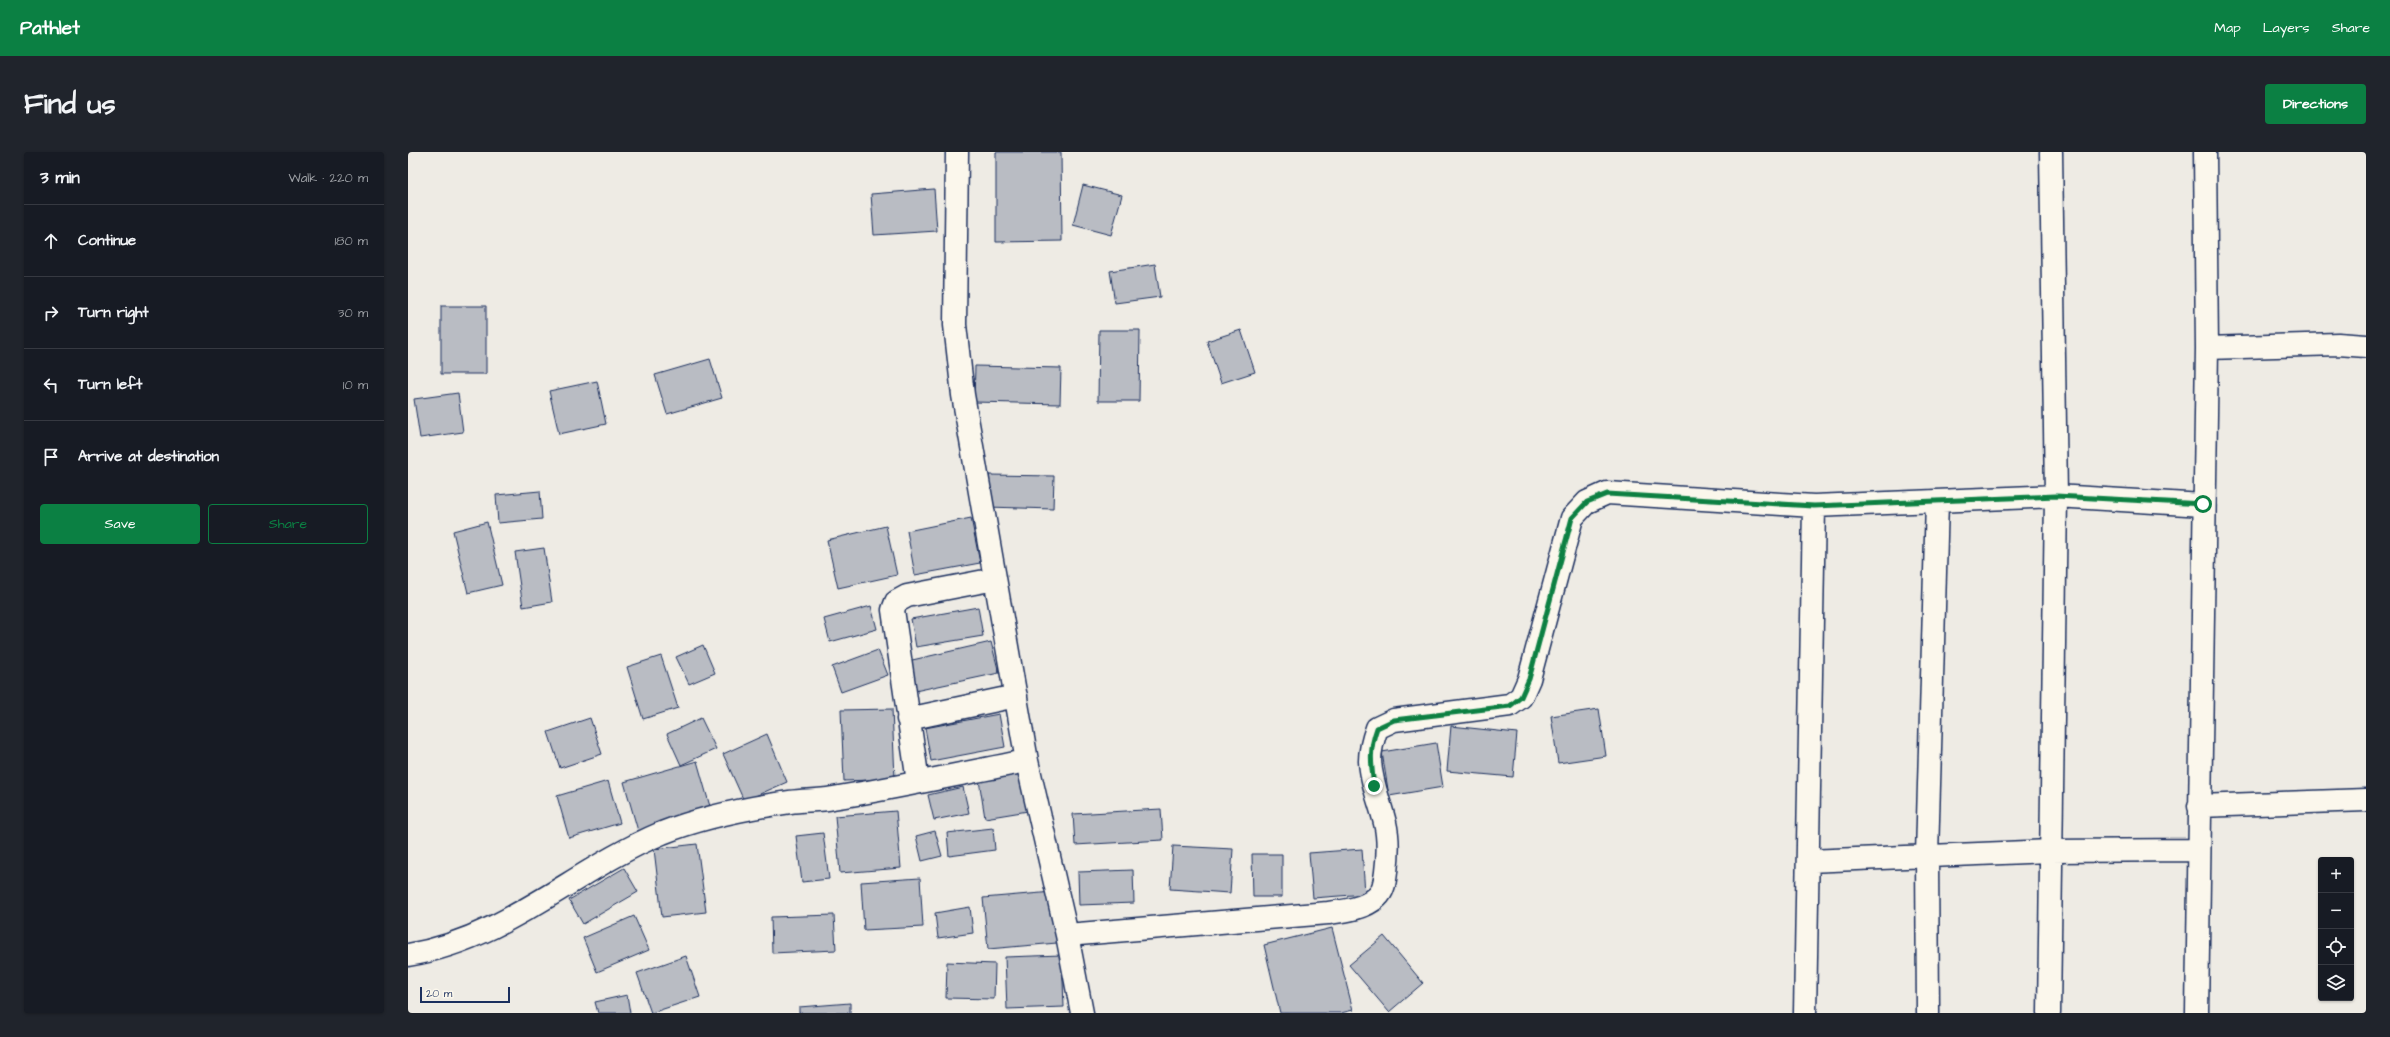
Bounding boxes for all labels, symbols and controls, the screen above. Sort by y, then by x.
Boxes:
text: Pathlet [20,15,80,42]
text: Map [2214,18,2241,38]
text: Layers [2263,18,2310,38]
text: Share [2332,18,2370,38]
button: Directions [2265,84,2366,124]
text: Find us [24,85,115,124]
text: 3 min [40,166,80,190]
text: Walk · 220 m [288,169,368,187]
icon: ahead [40,230,62,252]
text: Continue [78,230,136,251]
text: 180 m [334,232,368,250]
icon: right [40,302,62,324]
text: Turn right [78,302,149,323]
text: 30 m [338,304,368,322]
icon: left [40,374,62,396]
text: Turn left [78,374,142,395]
text: 10 m [343,376,368,394]
icon: arrive [40,446,62,468]
text: Arrive at destination [78,446,219,467]
route start [2194,495,2212,513]
button: Save [40,504,200,544]
button: Share [208,504,368,544]
route end [1365,777,1383,795]
map controls [2318,857,2354,1001]
button: + [2318,857,2354,893]
button: − [2318,893,2354,929]
button: locate [2318,929,2354,965]
button: layers [2318,965,2354,1001]
scale bar [420,985,510,1004]
text: 20 m [426,986,452,1001]

